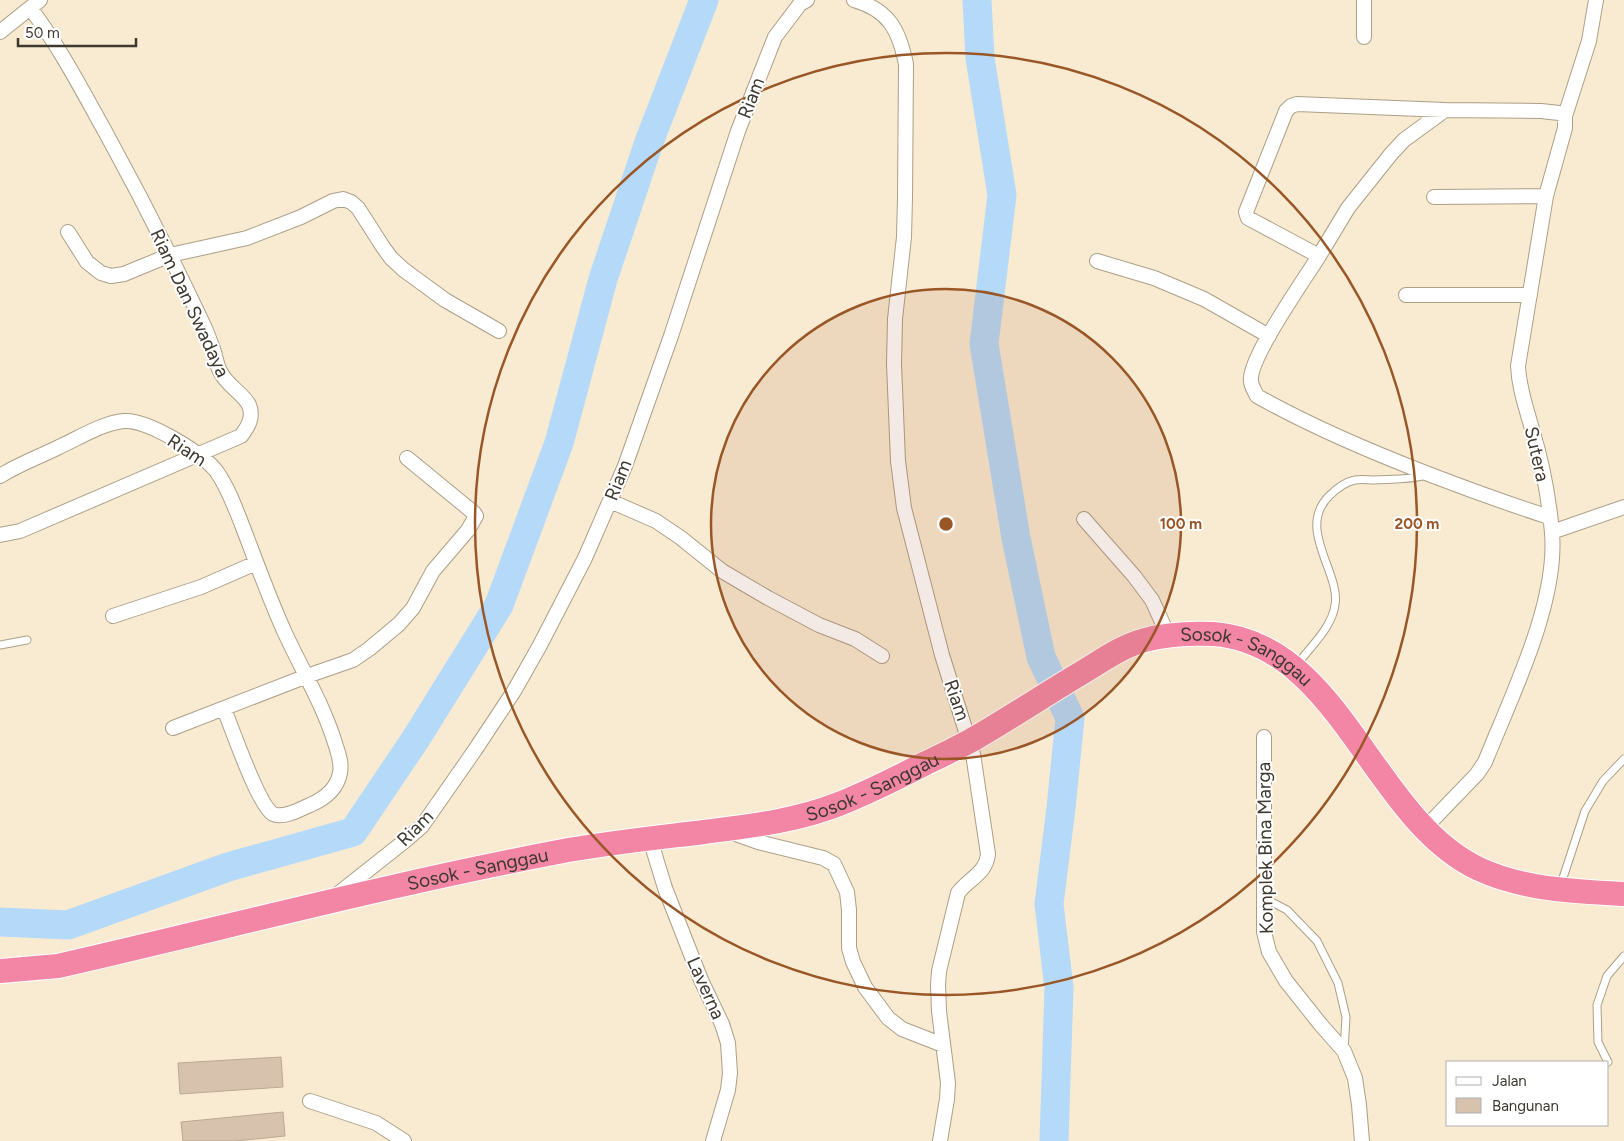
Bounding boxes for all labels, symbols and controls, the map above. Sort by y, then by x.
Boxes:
scale bar [18,15,135,47]
text: 50 m [25,24,60,42]
street label: Riam [733,74,769,122]
street label: Riam Dan Swadaya [146,225,234,381]
street label: Sutera [1520,424,1554,484]
street label: Riam [163,429,211,471]
street label: Riam [599,456,637,504]
centre of rings [937,515,955,533]
text: 100 m [1160,515,1202,533]
text: 200 m [1395,515,1439,533]
street label: Sosok - Sanggau [1180,622,1318,691]
street label: Riam [939,676,975,724]
street label: Sosok - Sanggau [803,747,943,826]
street label: Komplek Bina Marga [1252,762,1278,934]
street label: Riam [392,805,438,851]
street label: Sosok - Sanggau [405,843,550,895]
street label: Laverna [682,953,730,1023]
legend [1446,1061,1609,1126]
text: Jalan [1492,1072,1527,1090]
text: Bangunan [1492,1097,1559,1115]

